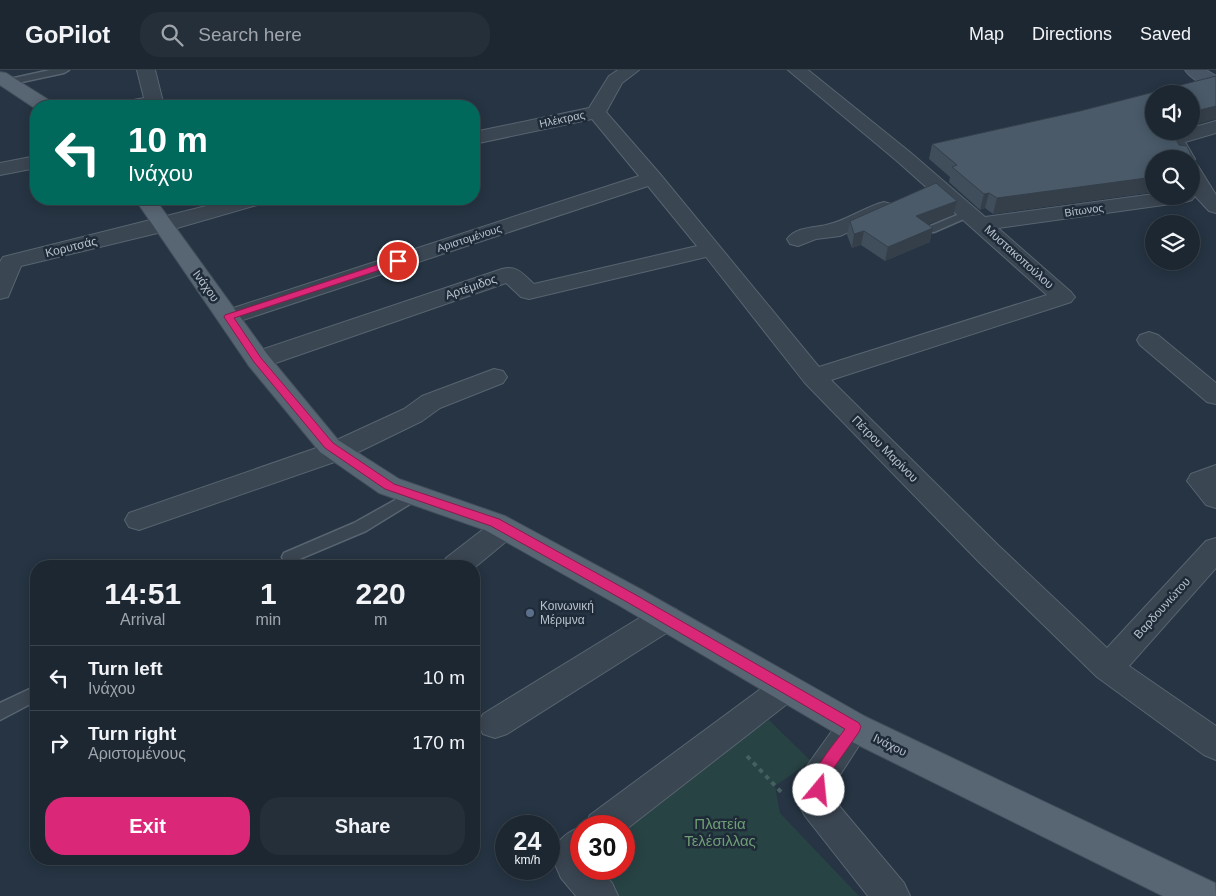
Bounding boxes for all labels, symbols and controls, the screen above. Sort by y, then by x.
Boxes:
search box [140,12,490,57]
text: GoPilot [25,21,110,48]
icon: search [158,21,186,49]
text: Search here [198,24,302,45]
text: Map [969,24,1004,44]
text: Directions [1032,24,1112,44]
text: Saved [1140,24,1191,44]
map controls [1145,85,1200,270]
button: sound [1145,85,1200,140]
street label: Ηλέκτρας [538,108,586,130]
icon: left [45,120,110,185]
text: 10 m [128,120,208,159]
button: search [1145,150,1200,205]
text: Ινάχου [128,161,193,186]
street label: Βίτωνος [1064,201,1104,219]
button: layers [1145,215,1200,270]
street label: Αριστομένους [435,222,503,254]
street label: Μυστακοπούλου [982,222,1056,292]
street label: Κορυτσάς [44,234,98,260]
pin [377,240,419,282]
icon: arrive [384,247,412,275]
street label: Ινάχου [190,268,222,304]
street label: Αρτέμιδος [443,272,499,302]
street label: Πέτρου Μαρίνου [849,413,921,485]
street label: Βαρδουνιώτου [1131,575,1193,641]
text: 14:51 [104,577,181,610]
text: 1 [260,577,277,610]
text: 220 [356,577,406,610]
place label: Κοινωνική Μέριμνα [540,599,594,627]
marker: Κοινωνική Μέριμνα [524,607,536,619]
text: Arrival [120,611,165,628]
text: min [255,611,281,628]
text: m [374,611,387,628]
text: Turn left [88,658,163,679]
icon: left [45,664,73,692]
text: 10 m [423,667,465,688]
text: Ινάχου [88,680,135,697]
text: Turn right [88,723,176,744]
icon: right [45,729,73,757]
street label: Ινάχου [871,731,909,759]
text: 170 m [412,732,465,753]
text: Αριστομένους [88,745,186,762]
position arrow [792,763,844,815]
button: Exit [45,797,250,855]
button: Share [260,797,465,855]
speed limit sign: 30 [570,815,635,880]
park label: Πλατεία Τελέσιλλας [684,815,756,849]
text: 24 [514,827,541,855]
text: km/h [514,853,541,867]

